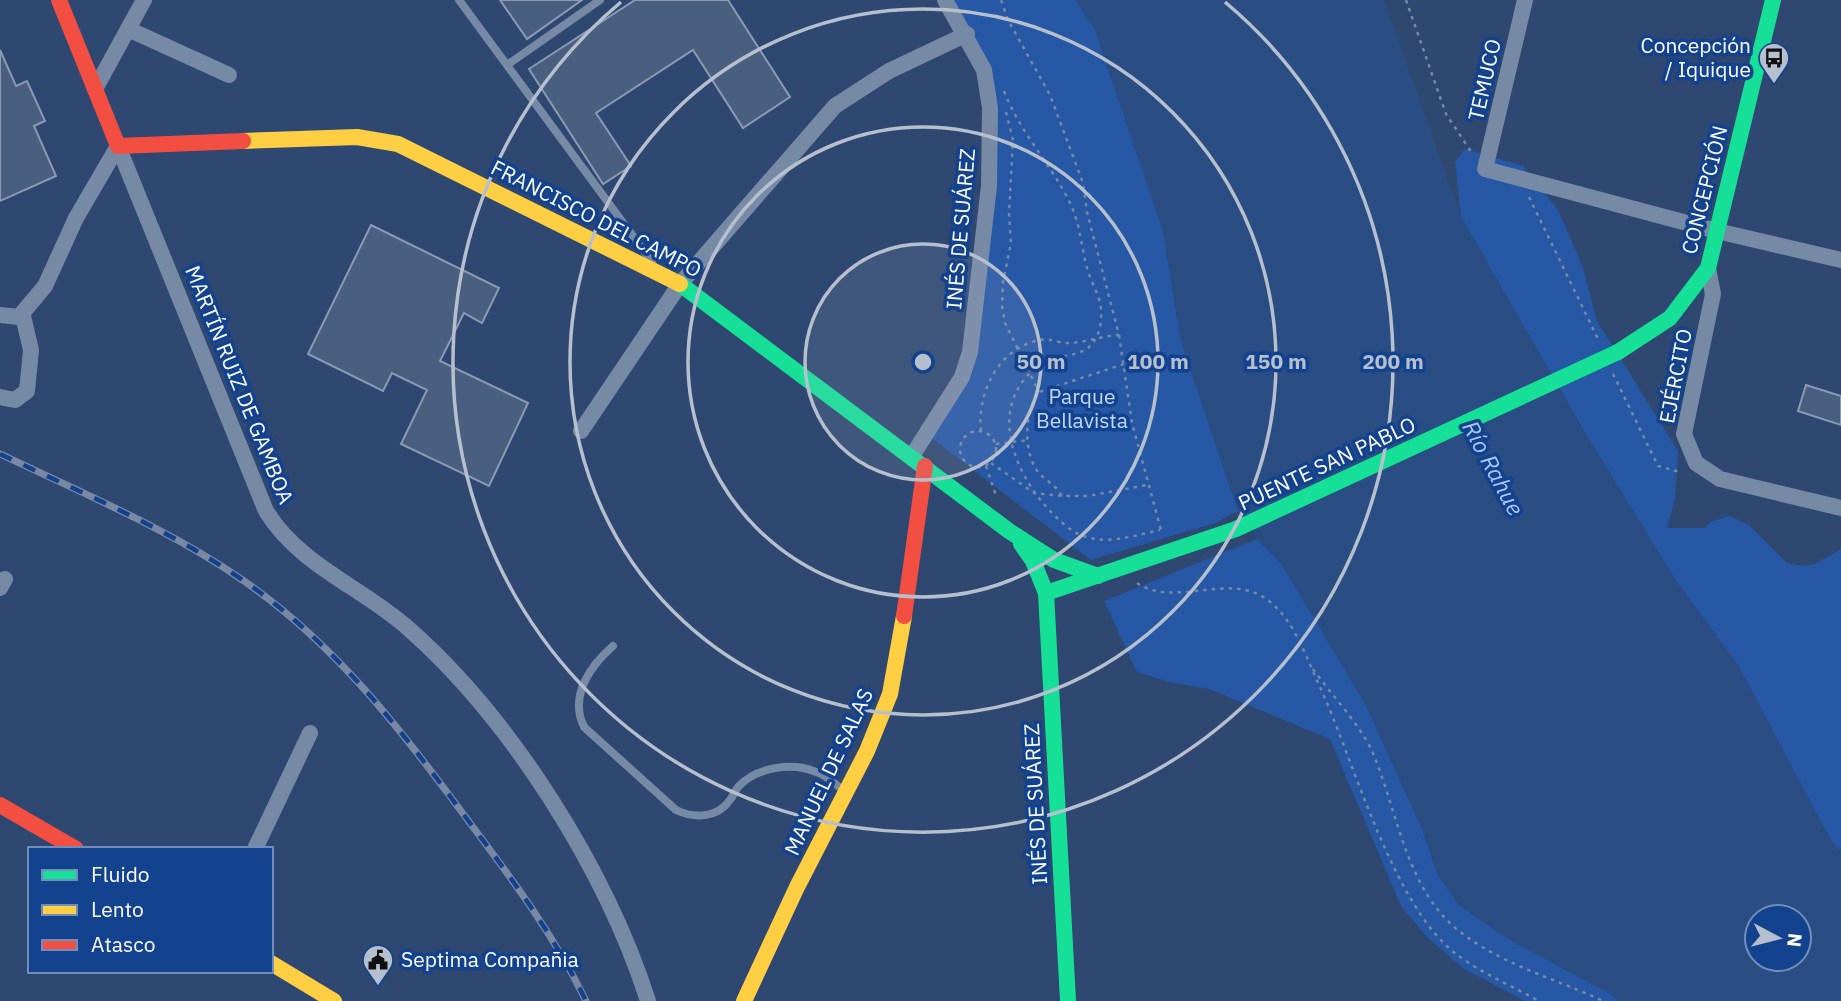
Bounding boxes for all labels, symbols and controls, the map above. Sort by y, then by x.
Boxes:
place label: Concepción / Iquique [1641,31,1751,83]
street label: TEMUCO [1461,36,1507,123]
bus stop icon: Concepción / Iquique [1757,41,1791,85]
street label: CONCEPCIÓN [1675,122,1734,257]
street label: INÉS DE SUÁREZ [939,147,981,311]
street label: FRANCISCO DEL CAMPO [486,153,706,283]
street label: MARTÍN RUIZ DE GAMBOA [179,261,301,508]
street label: EJÉRCITO [1652,326,1698,426]
text: 50 m [1017,347,1065,375]
text: 100 m [1127,347,1189,375]
text: 150 m [1245,347,1307,375]
text: 200 m [1362,347,1424,375]
centre of rings [911,350,935,374]
park label: Parque Bellavista [1036,382,1128,434]
street label: PUENTE SAN PABLO [1233,410,1420,516]
water label: Río Rahue [1456,415,1531,520]
street label: MANUEL DE SALAS [777,684,879,859]
street label: INÉS DE SUÁREZ [1017,723,1053,885]
legend [28,847,273,973]
text: Fluido [91,860,150,888]
text: Lento [91,895,144,923]
north arrow [1743,903,1813,973]
text: Atasco [91,930,155,958]
text: N [1782,932,1808,948]
public building icon: Septima Compañia [361,943,395,987]
place label: Septima Compañia [401,945,579,973]

